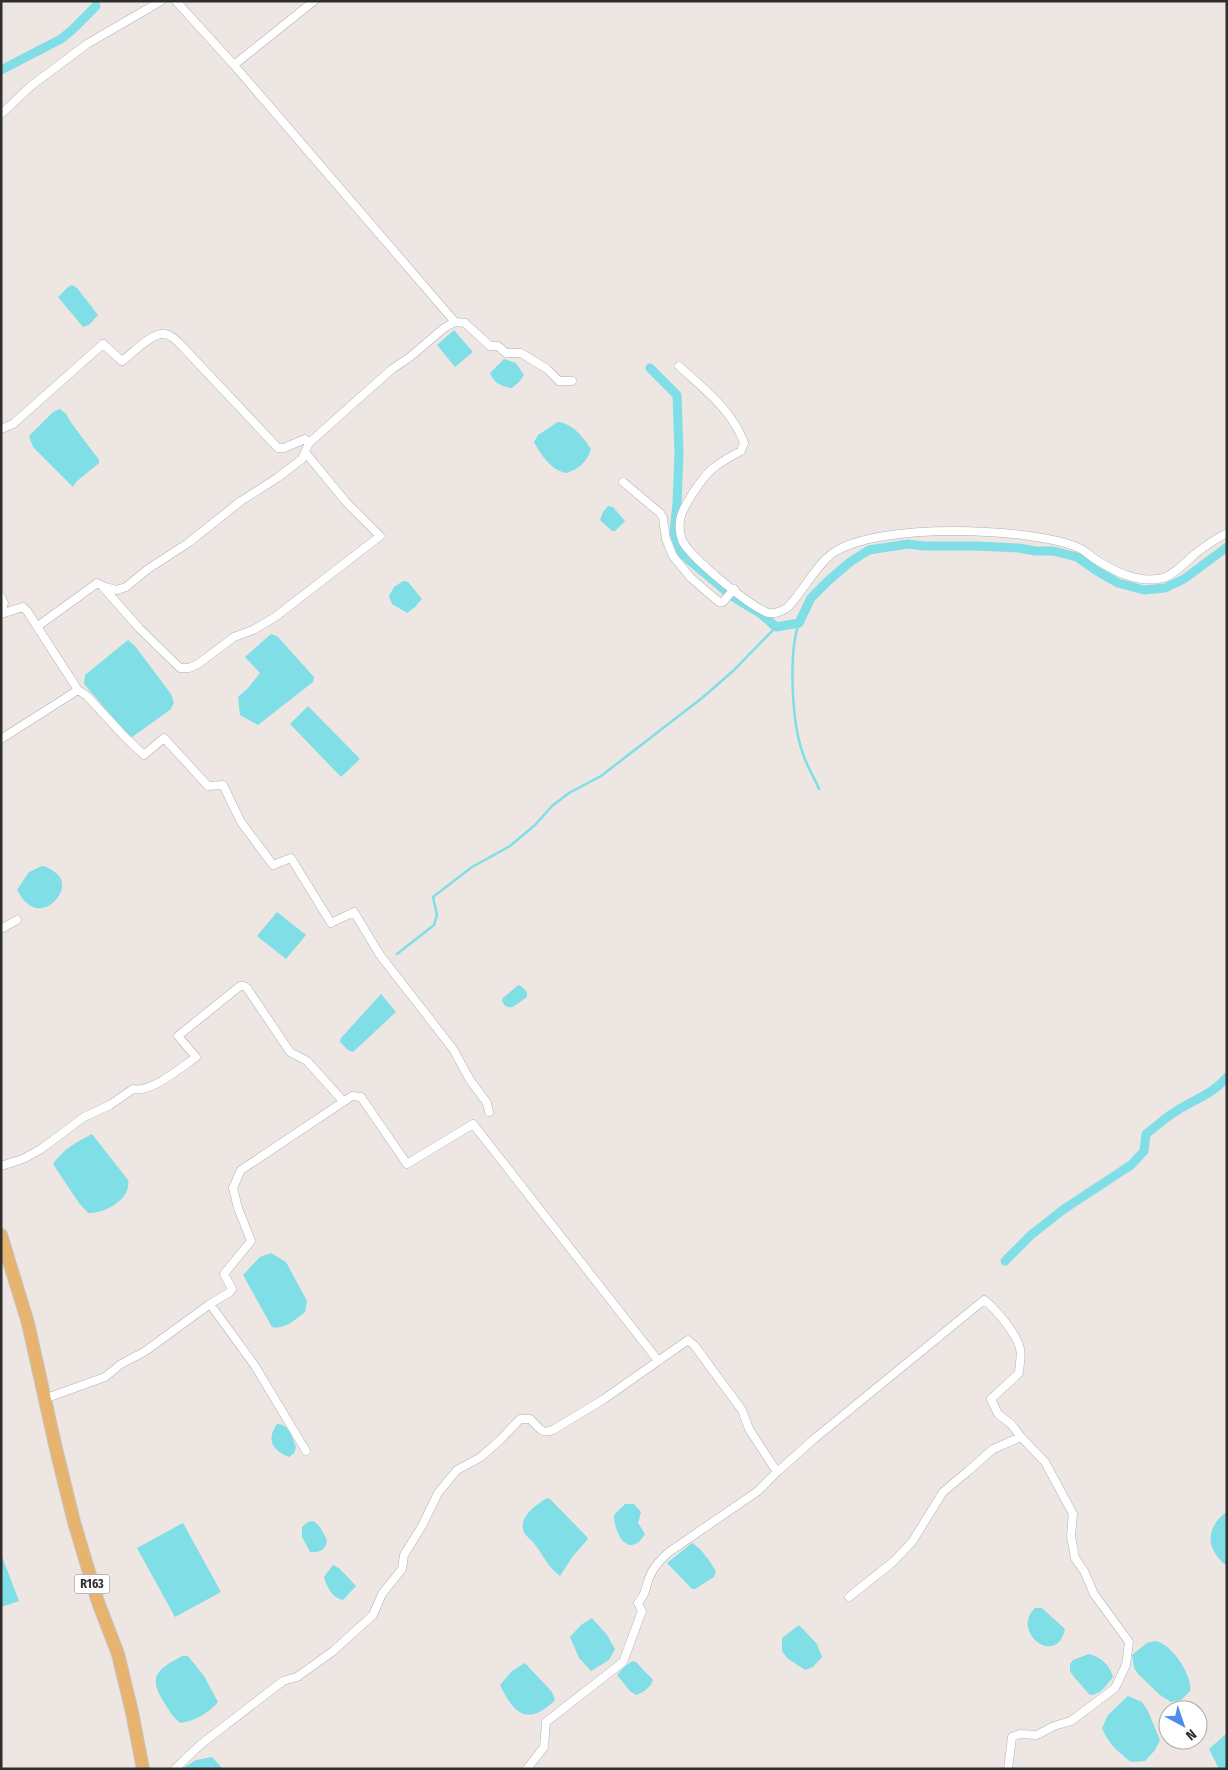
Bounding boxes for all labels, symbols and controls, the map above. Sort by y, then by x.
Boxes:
road number: R163 [74,1575,110,1594]
north arrow [1158,1700,1208,1750]
text: N [1182,1725,1200,1744]

